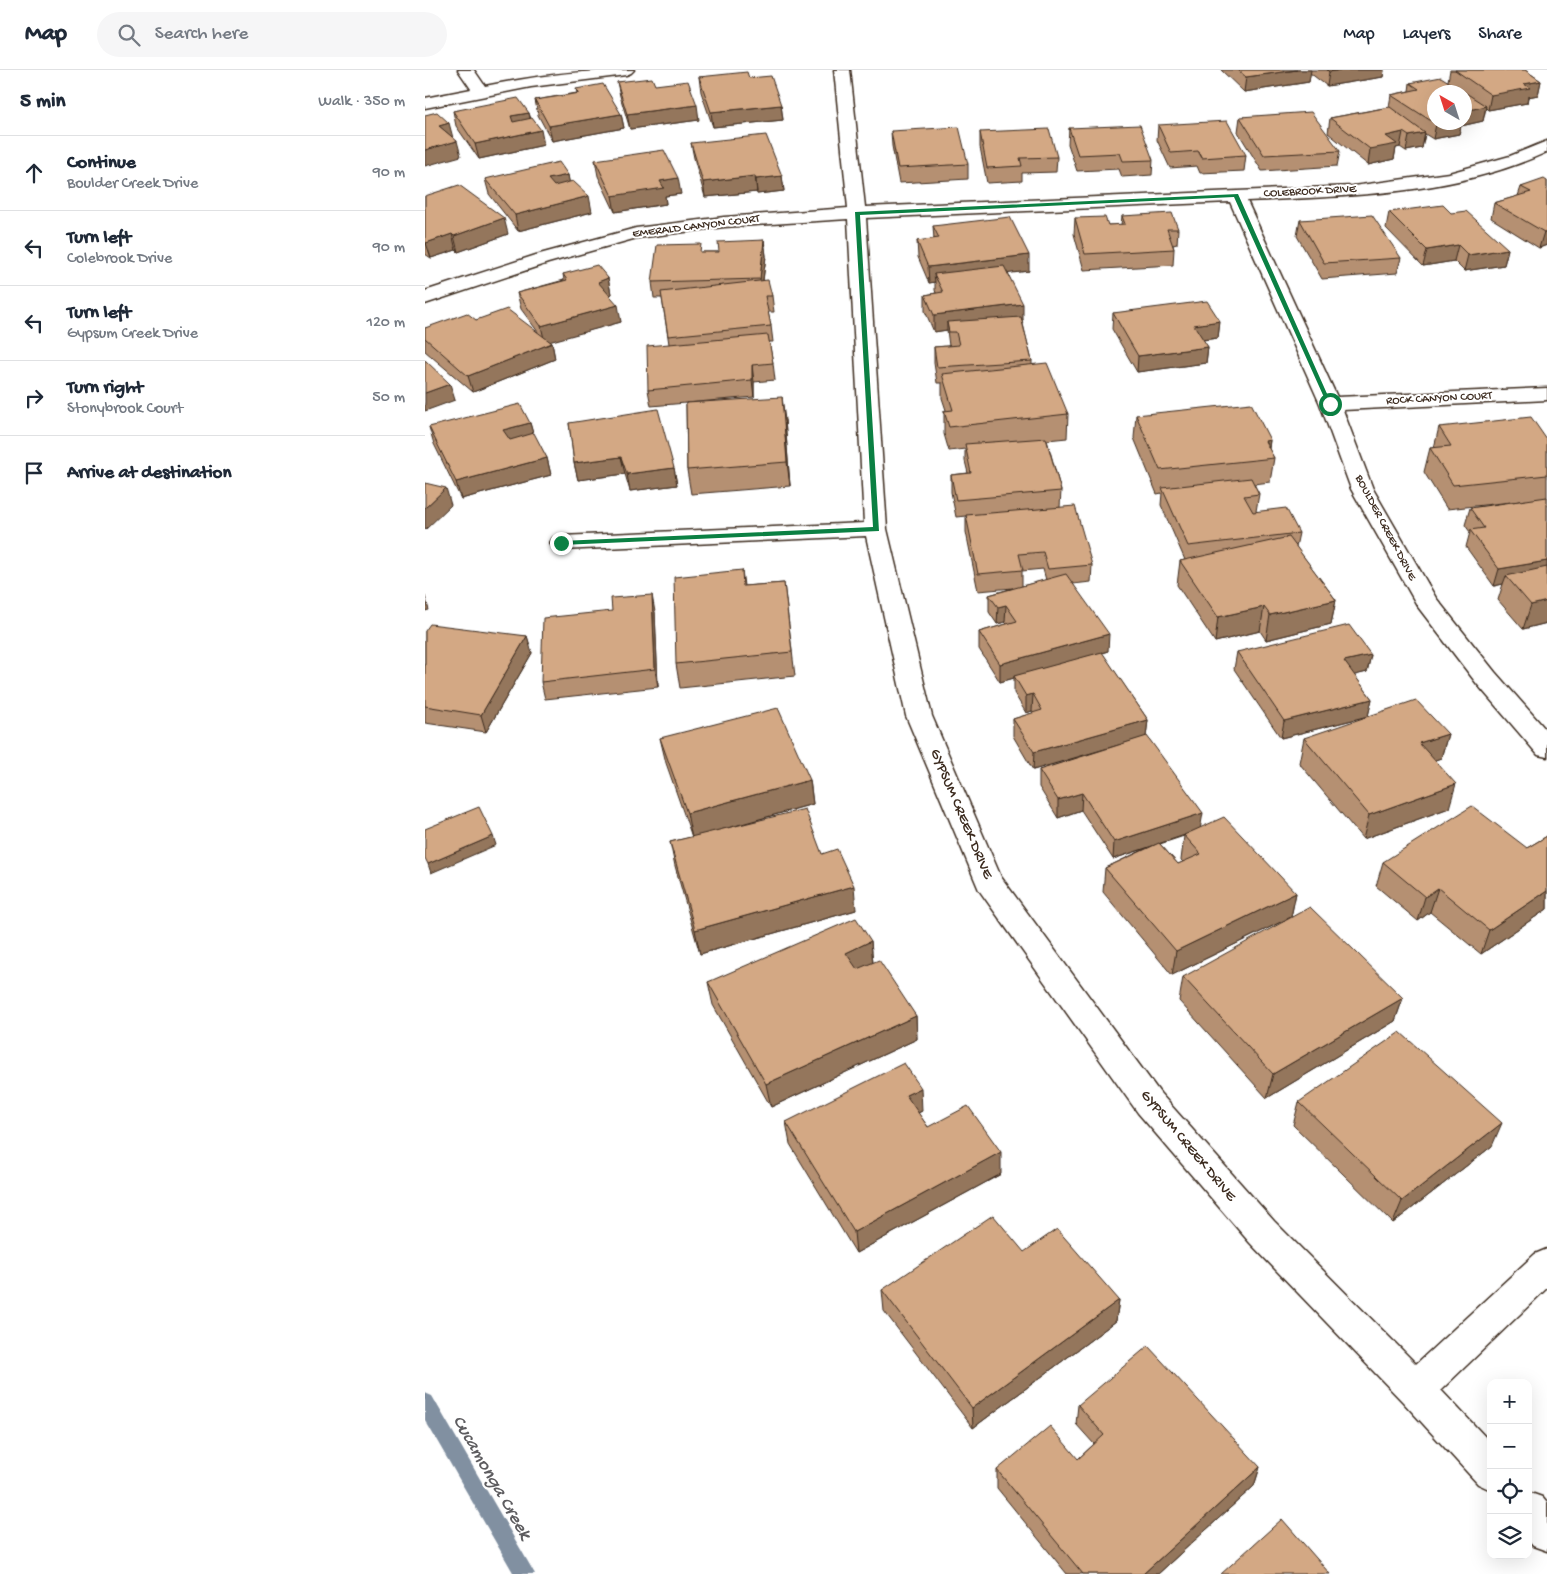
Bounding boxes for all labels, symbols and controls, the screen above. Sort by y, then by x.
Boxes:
search box [97,12,447,57]
text: Map [25,20,67,49]
icon: search [115,21,143,49]
text: Search here [155,23,248,46]
text: Map [1343,24,1375,45]
text: Layers [1403,24,1450,45]
text: Share [1478,24,1522,45]
north arrow [1427,85,1472,130]
text: 5 min [20,90,65,115]
text: Walk · 350 m [318,93,405,112]
text: Continue [67,152,136,175]
icon: ahead [20,159,48,187]
text: 90 m [373,164,405,183]
text: Boulder Creek Drive [67,175,198,194]
street label: COLEBROOK DRIVE [1263,183,1357,201]
street label: EMERALD CANYON COURT [632,212,762,242]
text: Turn left [67,227,131,250]
icon: left [20,234,48,262]
text: 90 m [373,239,405,258]
text: Colebrook Drive [67,250,172,269]
text: Turn left [67,302,131,325]
icon: left [20,309,48,337]
text: 120 m [366,314,405,333]
text: Gypsum Creek Drive [67,325,198,344]
text: Turn right [67,377,143,400]
icon: right [20,384,48,412]
text: 50 m [372,389,405,408]
street label: ROCK CANYON COURT [1386,389,1494,409]
route start [1319,393,1342,416]
text: Stonybrook Court [67,400,183,419]
icon: arrive [20,459,48,487]
text: Arrive at destination [67,462,231,485]
street label: BOULDER CREEK DRIVE [1351,472,1419,584]
route end [550,532,573,555]
street label: GYPSUM CREEK DRIVE [925,746,997,882]
street label: GYPSUM CREEK DRIVE [1136,1087,1240,1206]
map controls [1487,1379,1532,1559]
button: + [1487,1379,1532,1424]
water label: Cucamonga Creek [446,1412,537,1546]
button: − [1487,1424,1532,1469]
button: locate [1487,1469,1532,1514]
button: layers [1487,1514,1532,1559]

